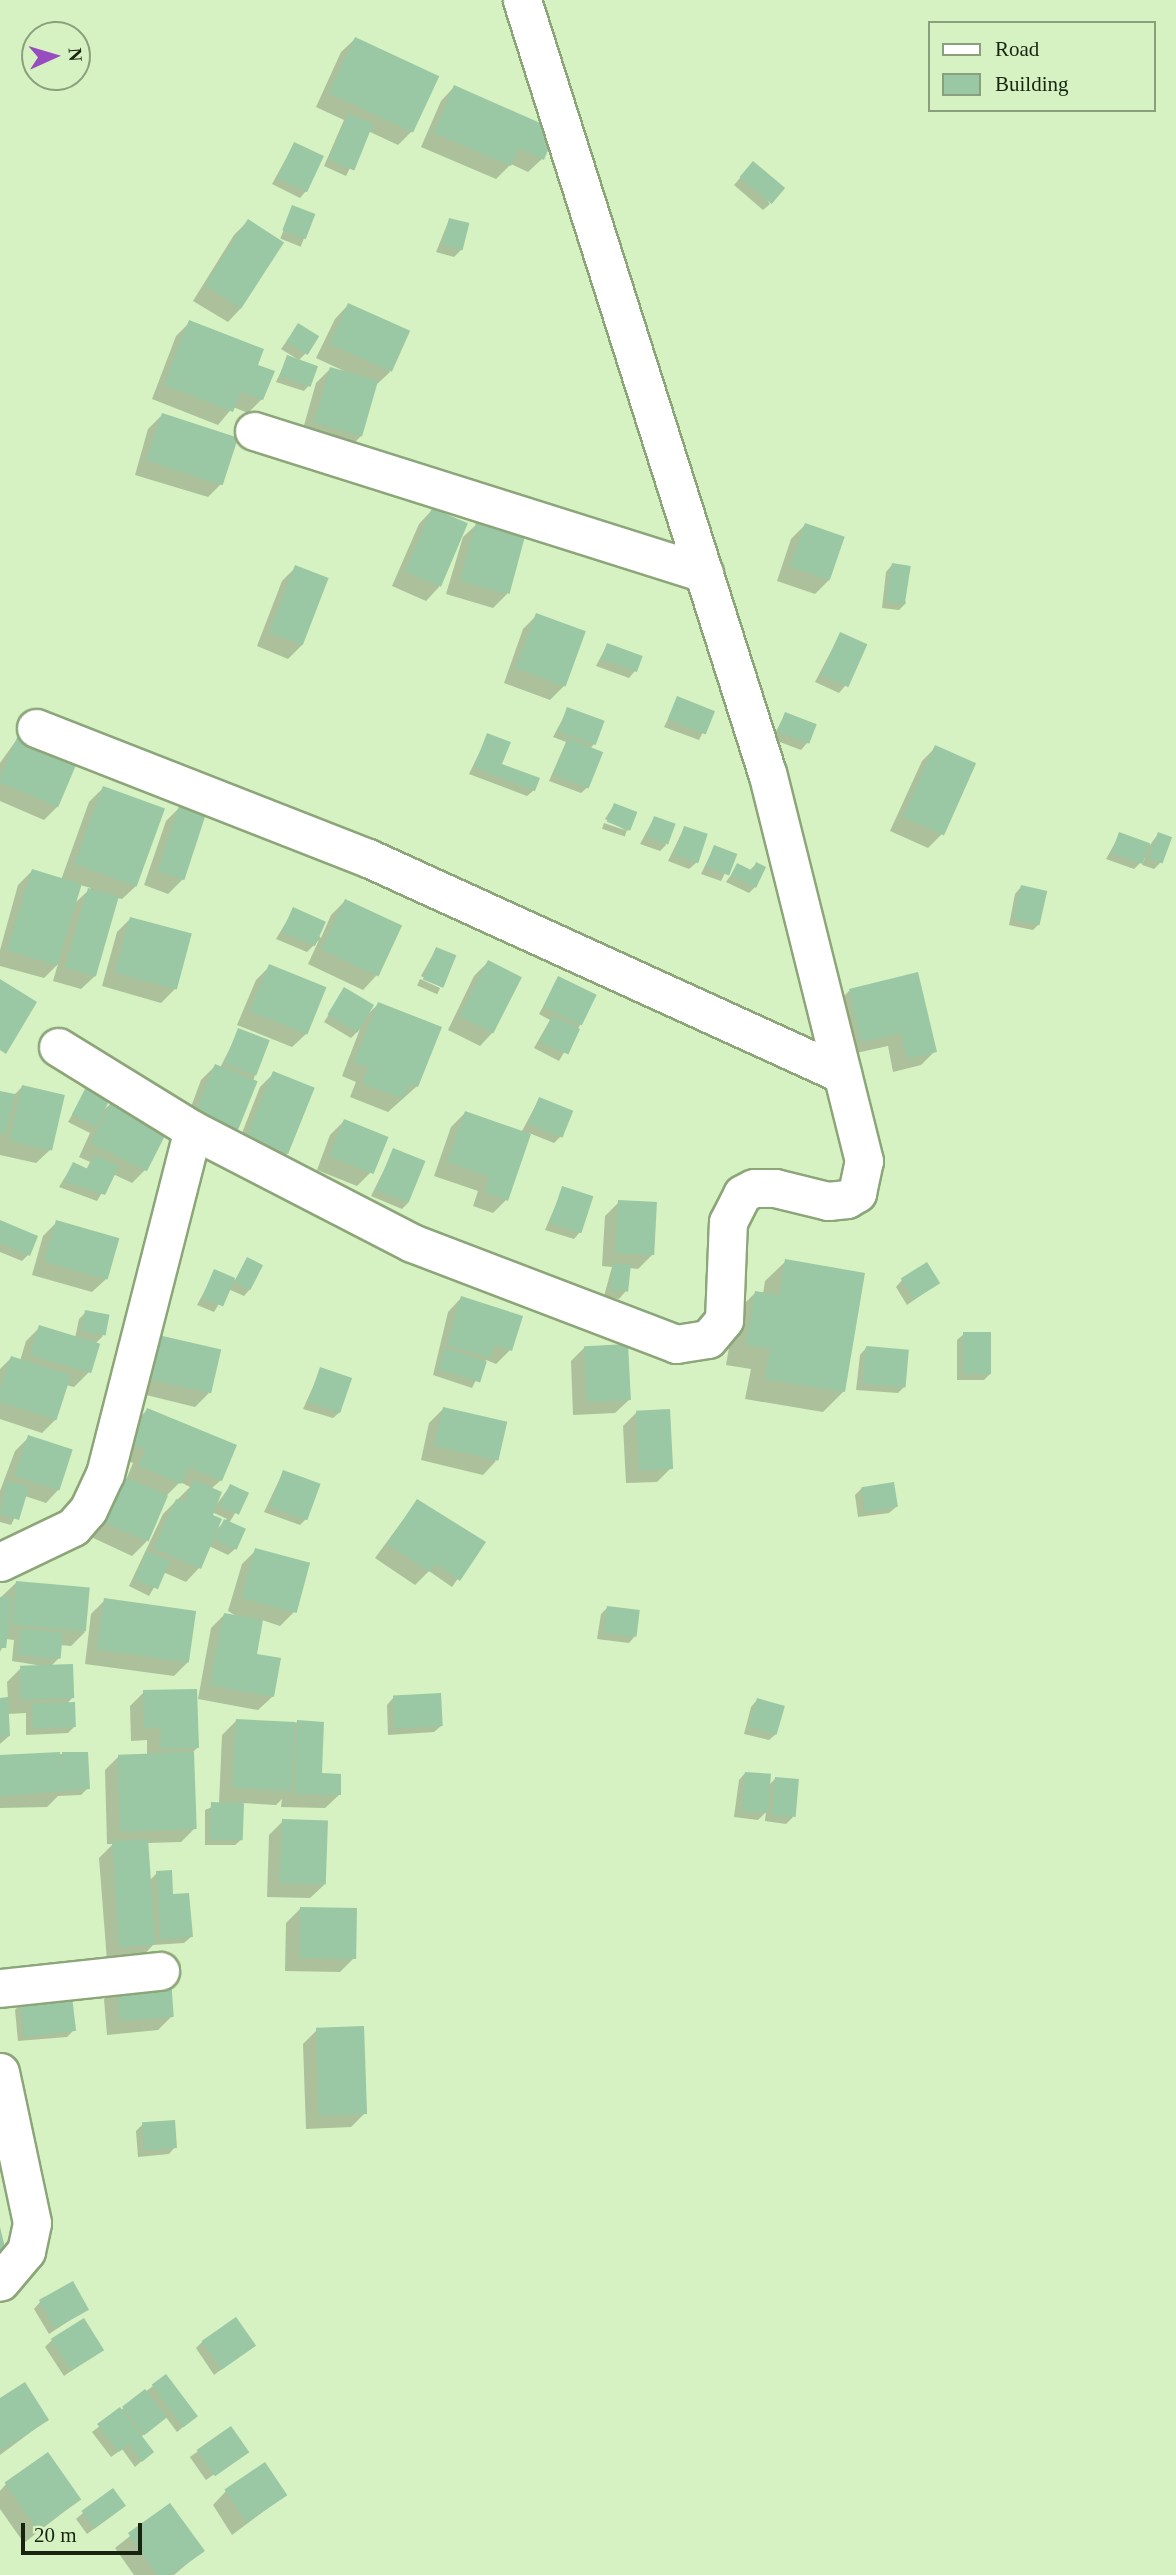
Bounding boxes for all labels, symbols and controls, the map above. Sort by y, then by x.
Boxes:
north arrow [21,21,91,91]
legend [928,21,1155,112]
text: Road [995,37,1039,61]
text: N [64,47,86,62]
text: Building [995,72,1069,96]
scale bar [24,2508,145,2552]
text: 20 m [34,2523,77,2547]

